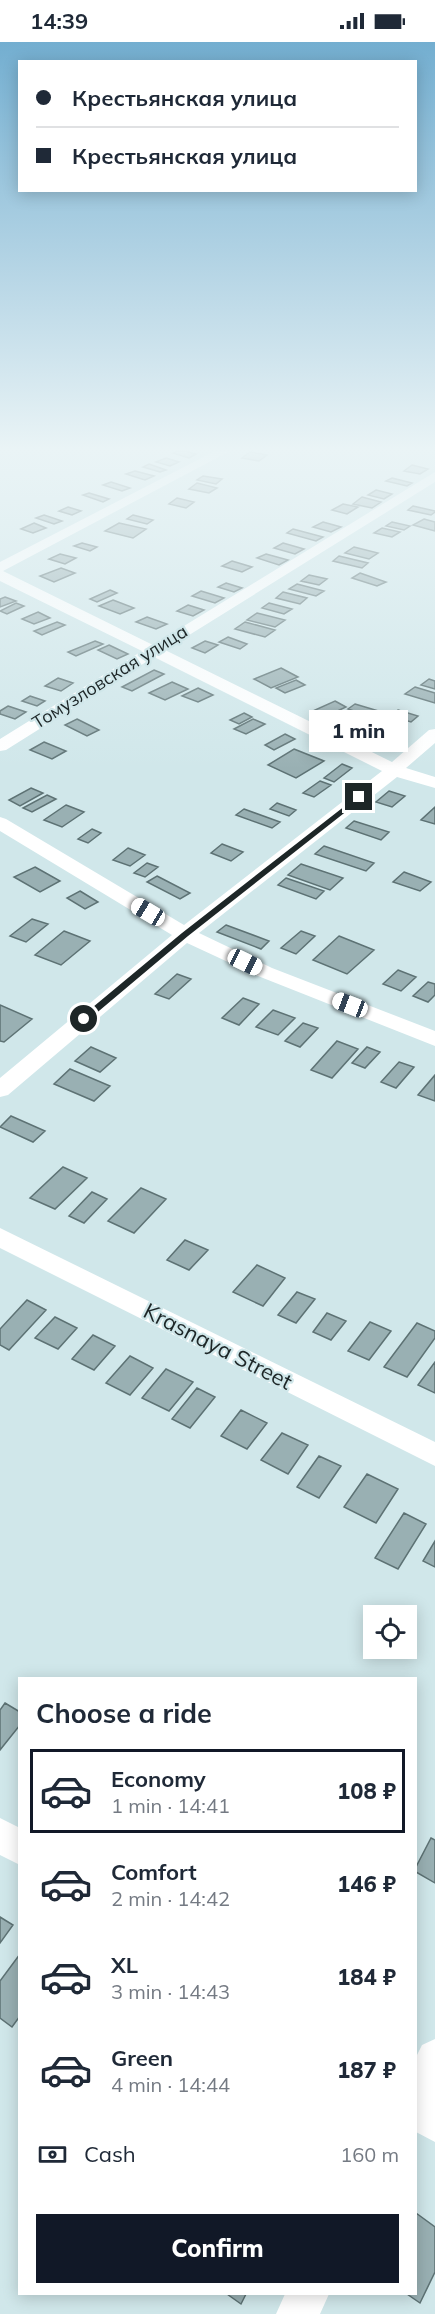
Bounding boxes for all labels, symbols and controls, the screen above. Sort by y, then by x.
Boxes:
text: 14:39 [30,7,88,35]
text: Крестьянская улица [72,84,297,112]
text: Крестьянская улица [72,142,297,170]
street label: Томузловская улица [28,619,192,734]
callout: 1 min [310,710,409,752]
text: 1 min [332,718,385,743]
route end [345,783,372,810]
car [128,895,168,929]
car [225,946,265,978]
car [330,990,370,1020]
route start [70,1005,97,1032]
street label: Krasnaya Street [139,1296,297,1396]
map controls [363,1605,417,1659]
button: locate [363,1605,417,1659]
text: Choose a ride [36,1696,212,1730]
icon: car [39,1764,93,1818]
text: Economy [111,1765,206,1793]
text: 108 ₽ [337,1777,396,1805]
text: 1 min · 14:41 [111,1793,230,1818]
icon: car [39,1857,93,1911]
text: Comfort [111,1858,197,1886]
text: 146 ₽ [337,1870,396,1898]
text: 2 min · 14:42 [111,1886,230,1911]
icon: car [39,1950,93,2004]
text: XL [111,1951,138,1979]
text: 184 ₽ [337,1963,396,1991]
text: 3 min · 14:43 [111,1979,230,2004]
icon: car [39,2043,93,2097]
text: Green [111,2044,173,2072]
text: 187 ₽ [337,2056,396,2084]
text: 4 min · 14:44 [111,2072,230,2097]
icon: cash [36,2138,69,2171]
text: Cash [84,2140,136,2168]
text: 160 m [340,2142,399,2167]
button: Confirm [36,2214,399,2283]

